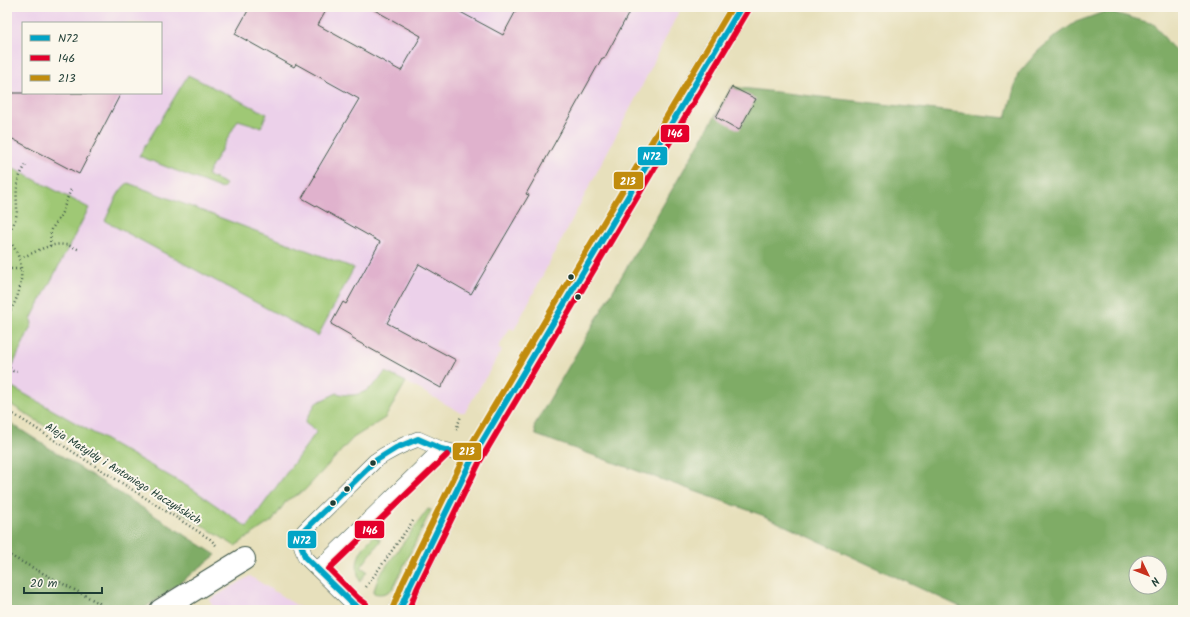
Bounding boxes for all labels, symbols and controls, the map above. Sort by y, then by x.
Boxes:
legend [22,22,162,94]
text: N72 [58,29,79,48]
text: 146 [58,49,75,68]
text: 213 [58,69,76,88]
line badge: 146 [660,124,690,143]
text: 146 [667,125,683,143]
line badge: N72 [637,146,668,166]
text: N72 [643,148,661,166]
line badge: 213 [613,171,644,190]
text: 213 [620,173,636,191]
unlabelled marker [566,272,576,282]
unlabelled marker [573,292,583,302]
street label: Aleja Matyldy i Antoniego Haczyńskich [41,418,205,530]
line badge: 213 [452,442,482,461]
text: 213 [459,443,475,461]
unlabelled marker [368,458,378,468]
unlabelled marker [342,484,352,494]
unlabelled marker [328,498,338,508]
line badge: 146 [354,520,385,539]
text: 146 [362,522,378,540]
line badge: N72 [287,530,317,549]
text: N72 [293,532,311,550]
north arrow [1128,555,1168,595]
scale bar [24,569,102,595]
text: N [1146,572,1164,590]
text: 20 m [30,574,58,593]

